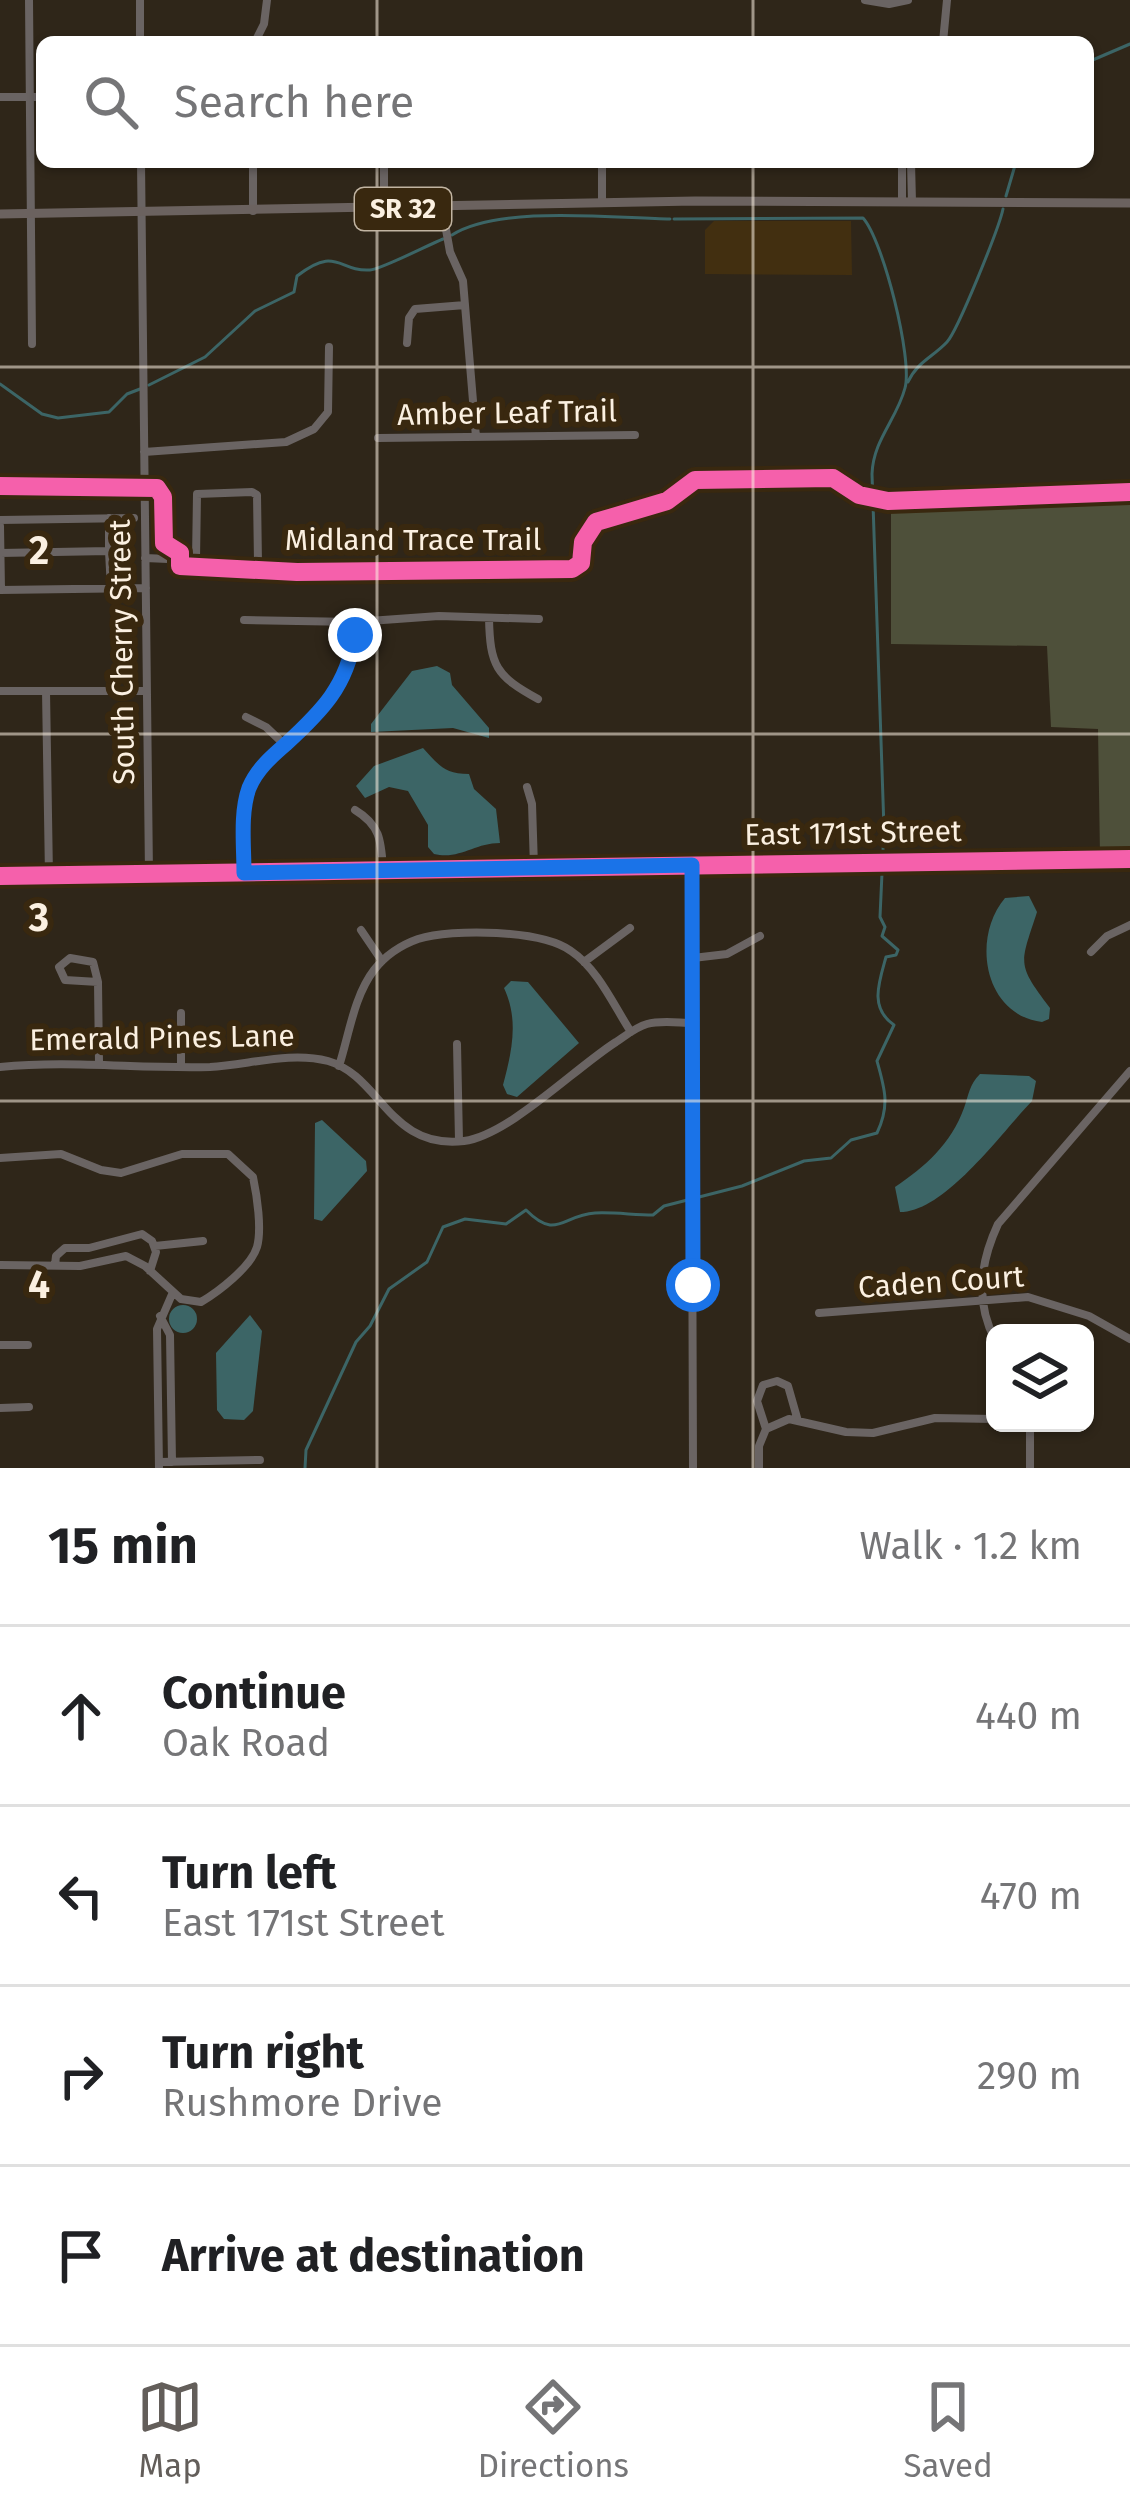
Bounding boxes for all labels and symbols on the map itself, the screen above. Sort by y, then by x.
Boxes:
road number: SR 32 [355,188,451,230]
street label: Amber Leaf Trail [397,393,617,433]
street label: South Cherry Street [102,519,142,785]
street label: Midland Trace Trail [285,522,541,558]
text: 2 [29,528,49,574]
route end [328,608,382,662]
street label: East 171st Street [744,813,962,853]
text: 3 [28,895,49,941]
street label: Emerald Pines Lane [29,1018,295,1058]
route start [666,1258,720,1312]
street label: Caden Court [857,1258,1025,1306]
text: 4 [28,1262,50,1308]

